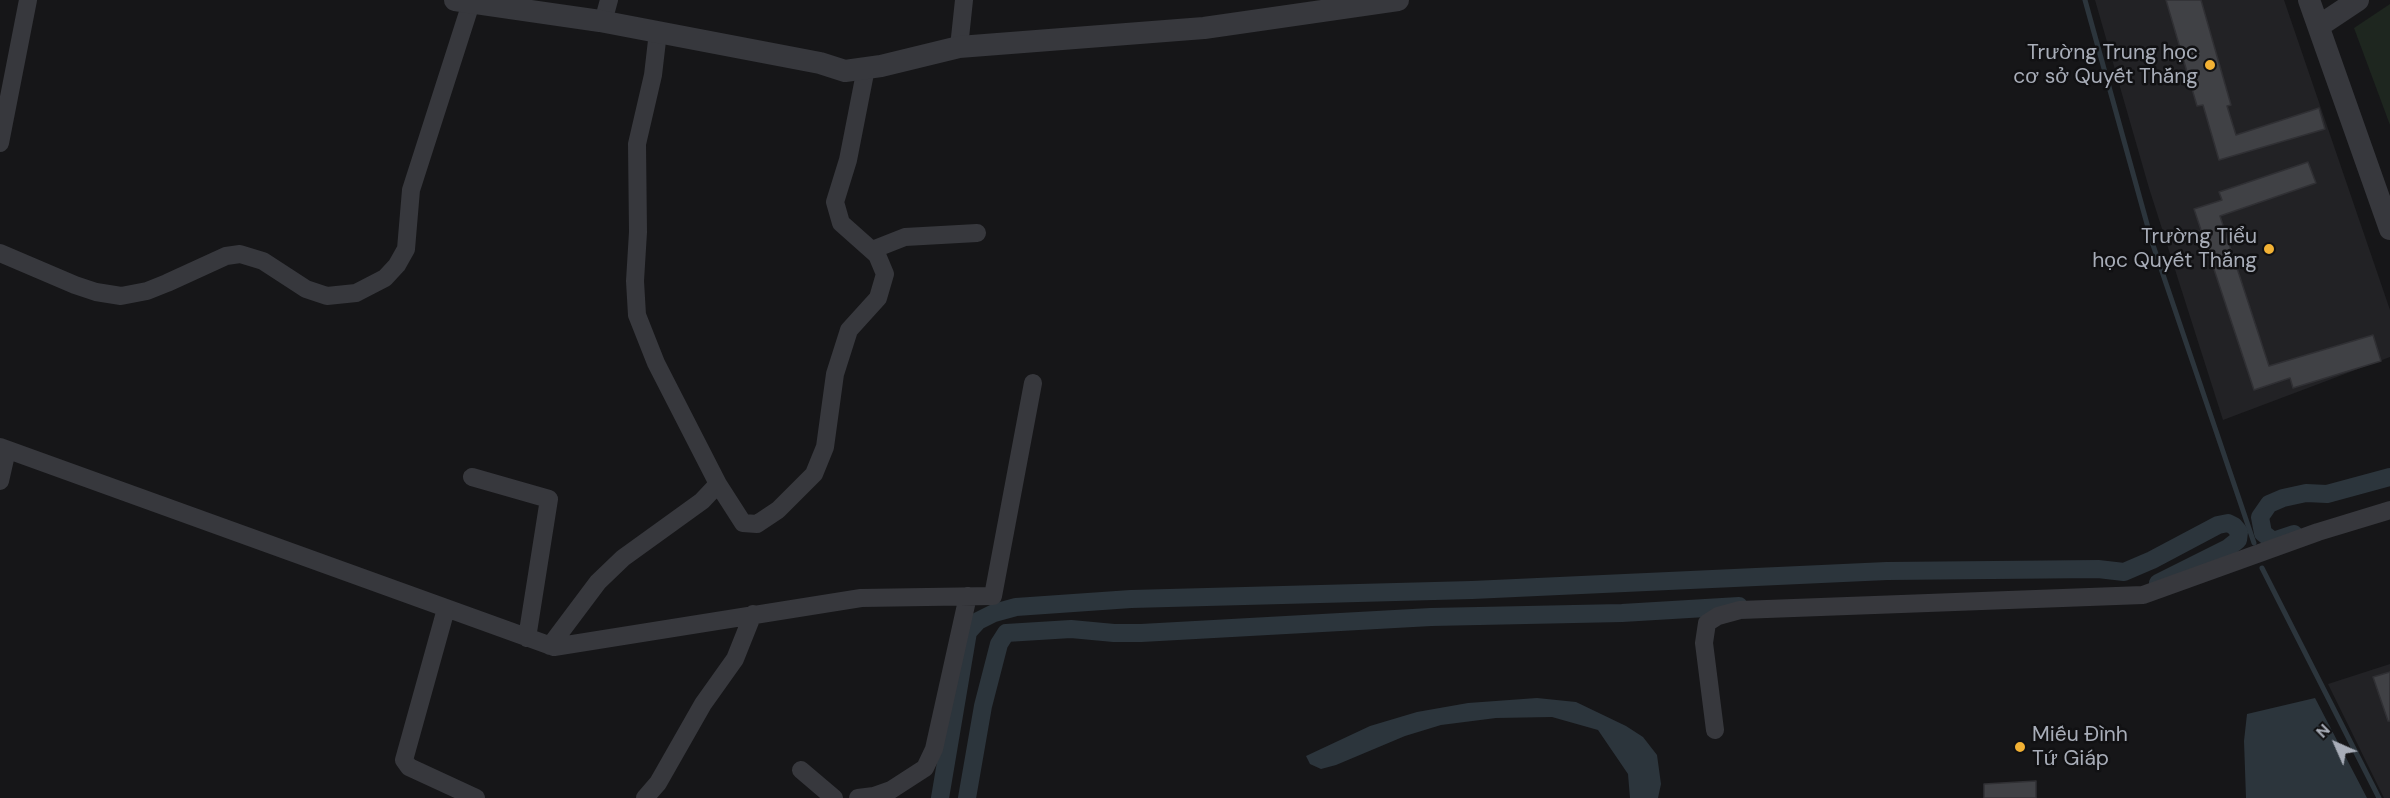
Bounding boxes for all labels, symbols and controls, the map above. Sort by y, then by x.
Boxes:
place label: Trường Trung học cơ sở Quyết Thắng [2013,40,2198,90]
marker: Trường Trung học cơ sở Quyết Thắng [2203,58,2217,72]
place label: Trường Tiểu học Quyết Thắng [2092,224,2257,274]
marker: Trường Tiểu học Quyết Thắng [2262,242,2276,256]
north arrow [2306,714,2366,774]
text: N [2311,719,2334,742]
place label: Miếu Đình Tứ Giáp [2032,722,2128,772]
marker: Miếu Đình Tứ Giáp [2013,740,2027,754]

